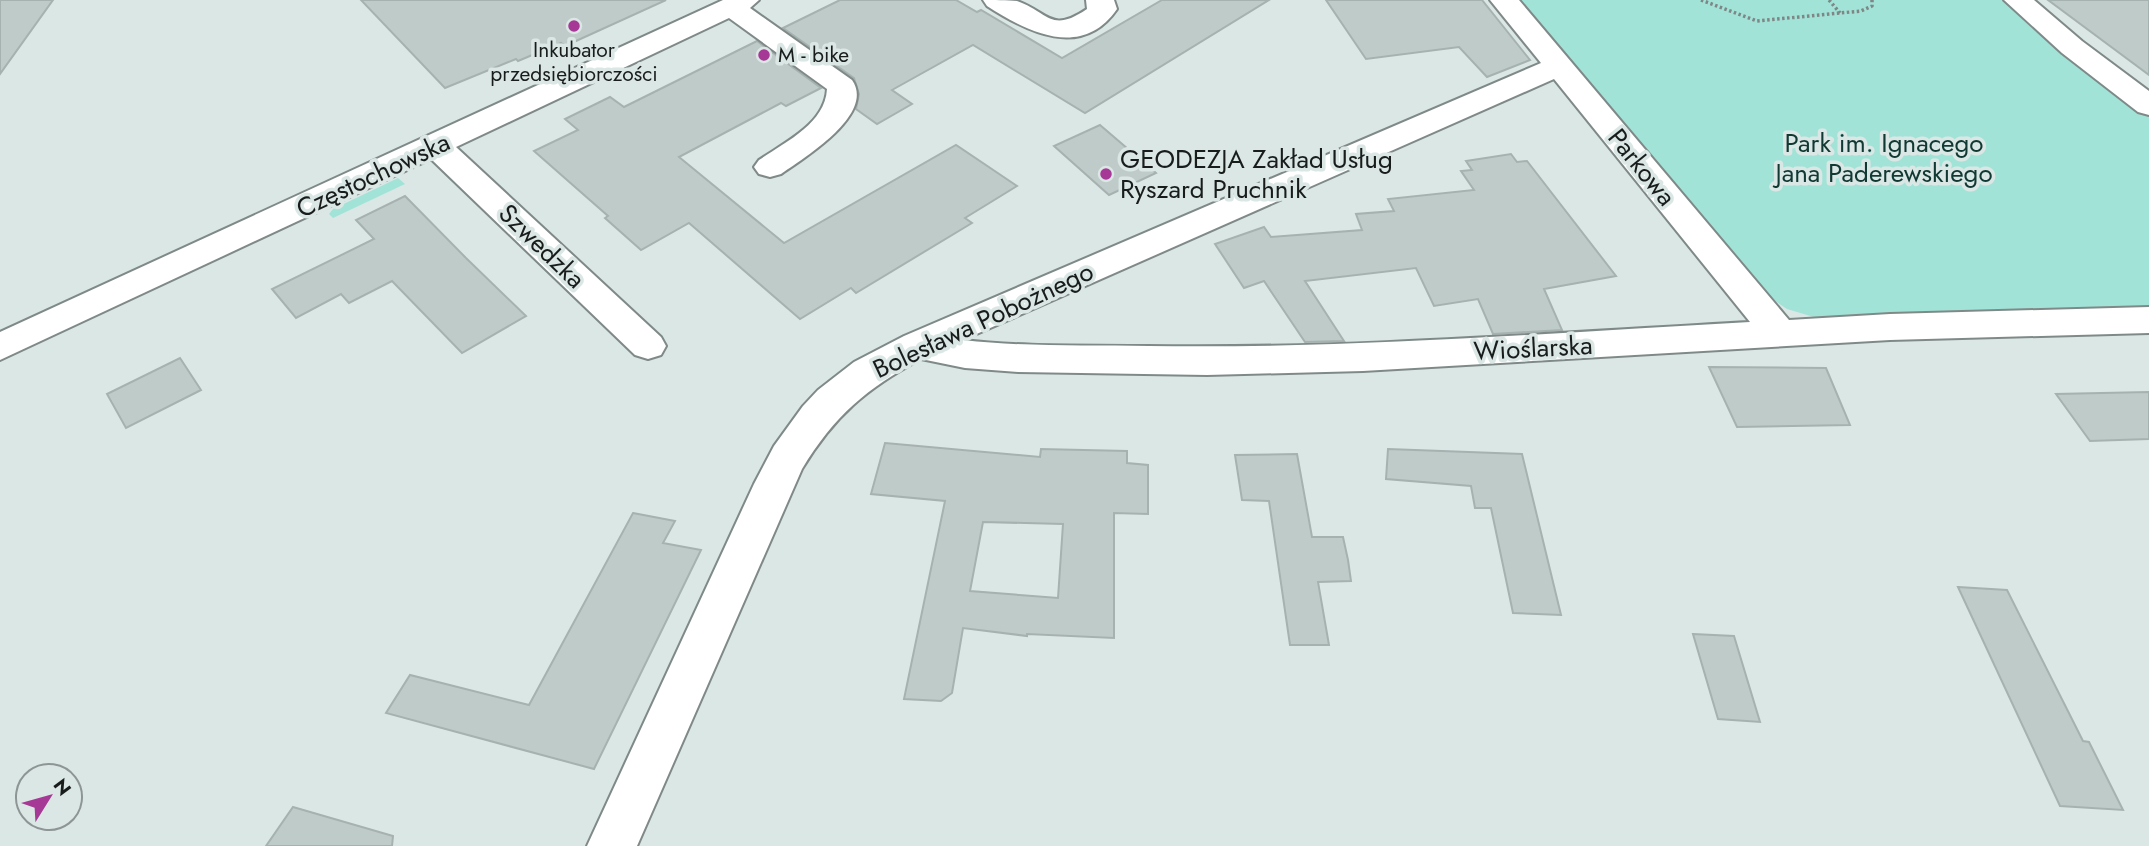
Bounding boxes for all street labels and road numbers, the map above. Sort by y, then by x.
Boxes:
street label: Parkowa [1599,120,1685,214]
street label: Częstochowska [290,123,456,227]
street label: Szwedzka [490,195,594,297]
street label: Bolesława Pobożnego [866,252,1100,388]
street label: Wioślarska [1473,326,1593,370]

